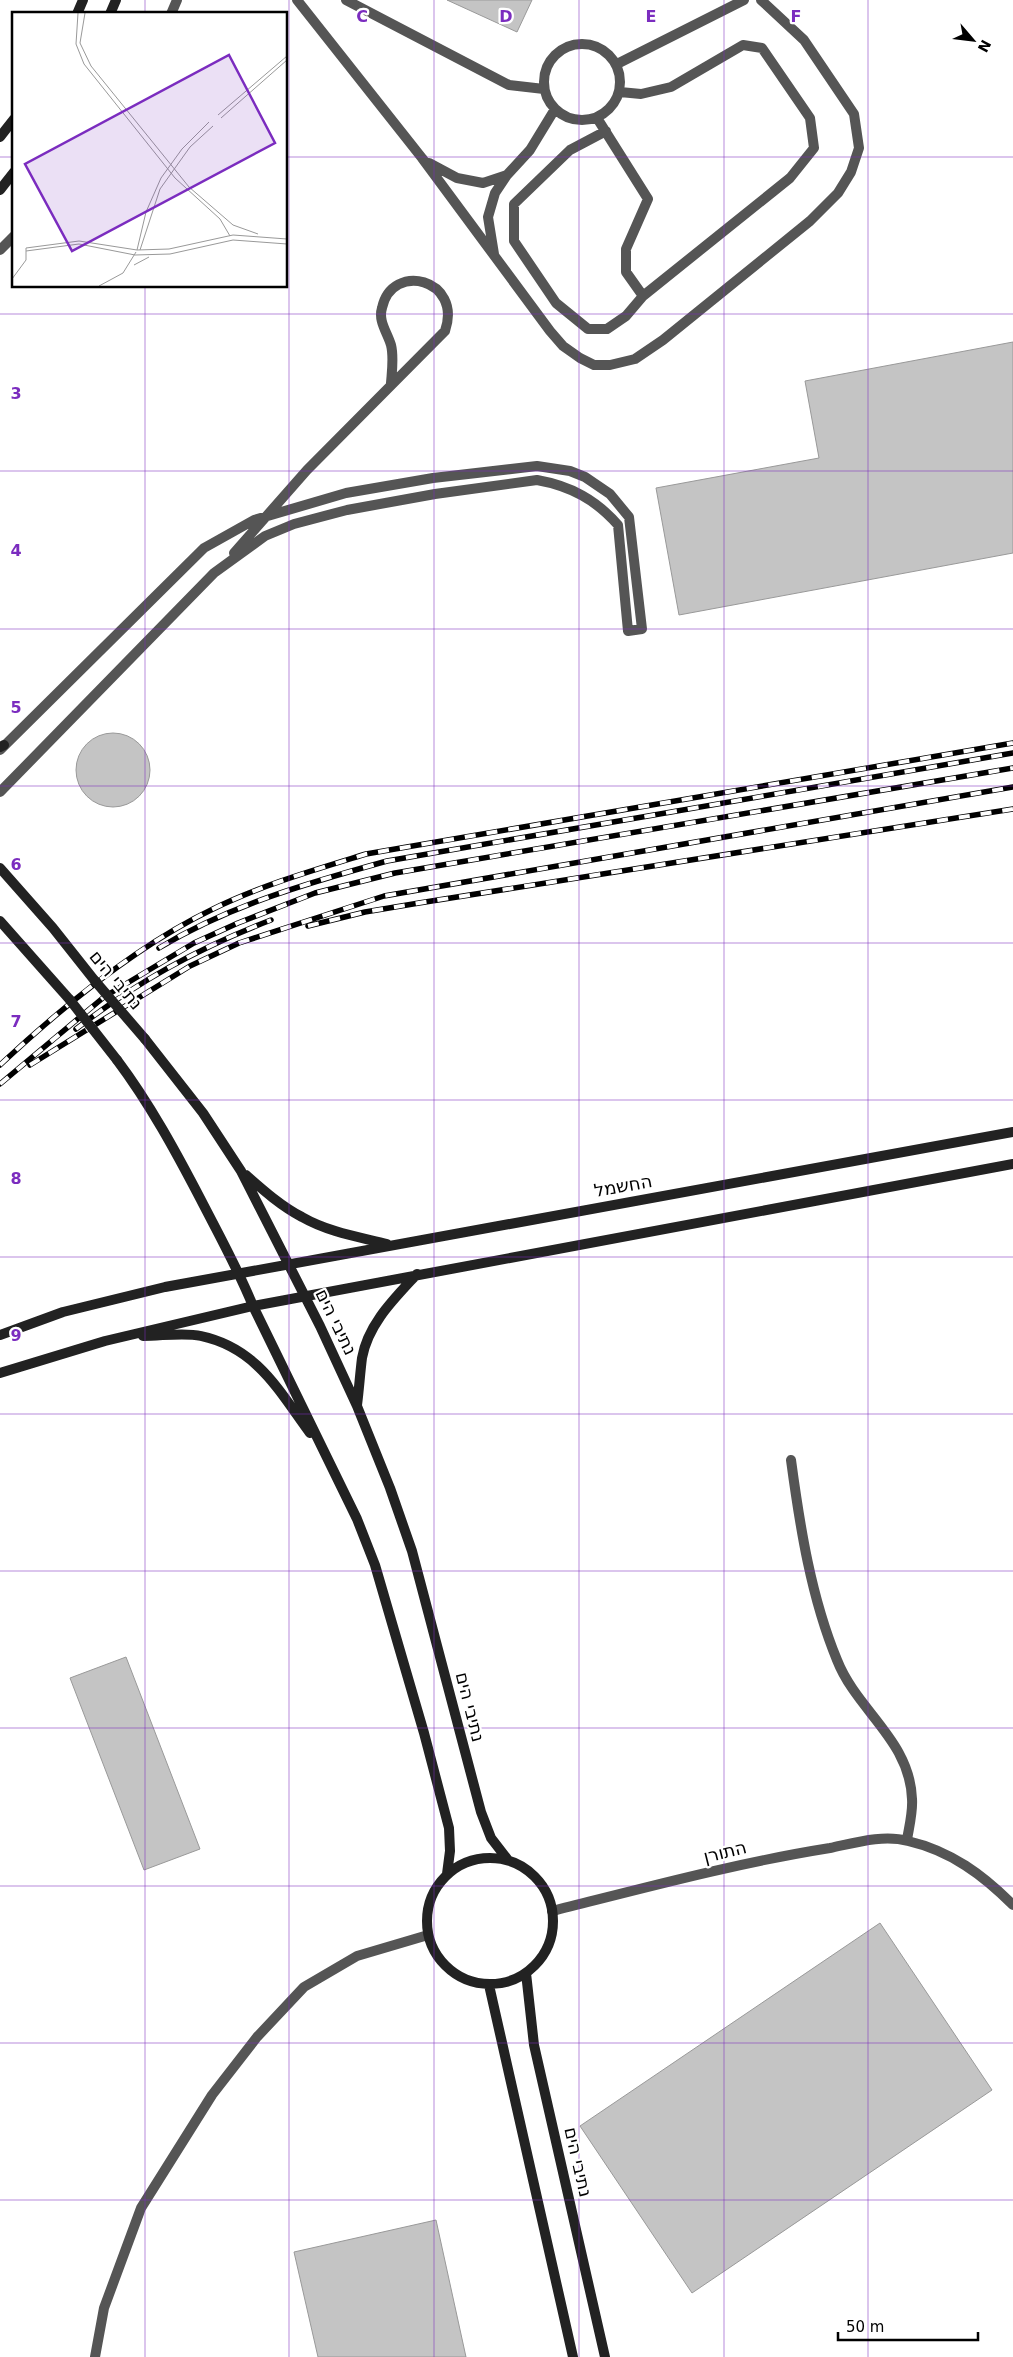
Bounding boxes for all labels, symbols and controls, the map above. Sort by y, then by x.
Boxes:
text: C [356,7,368,26]
text: D [499,7,513,26]
text: E [646,7,656,26]
text: F [791,7,801,26]
inset map [12,12,288,288]
north arrow [948,15,998,65]
text: N [975,37,994,55]
text: 3 [10,384,22,403]
text: 4 [10,541,22,560]
text: 5 [10,698,22,717]
text: 6 [10,855,22,874]
street label: נתיבי הים [86,946,147,1014]
text: 7 [10,1012,22,1031]
text: 8 [10,1169,22,1188]
street label: החשמל [592,1170,654,1201]
street label: נתיבי הים [311,1285,361,1358]
text: 9 [10,1326,22,1345]
street label: נתיבי הים [452,1670,489,1744]
street label: התורן [701,1836,749,1867]
street label: נתיבי הים [560,2125,597,2199]
scale bar [838,2310,978,2342]
text: 50 m [846,2318,884,2336]

